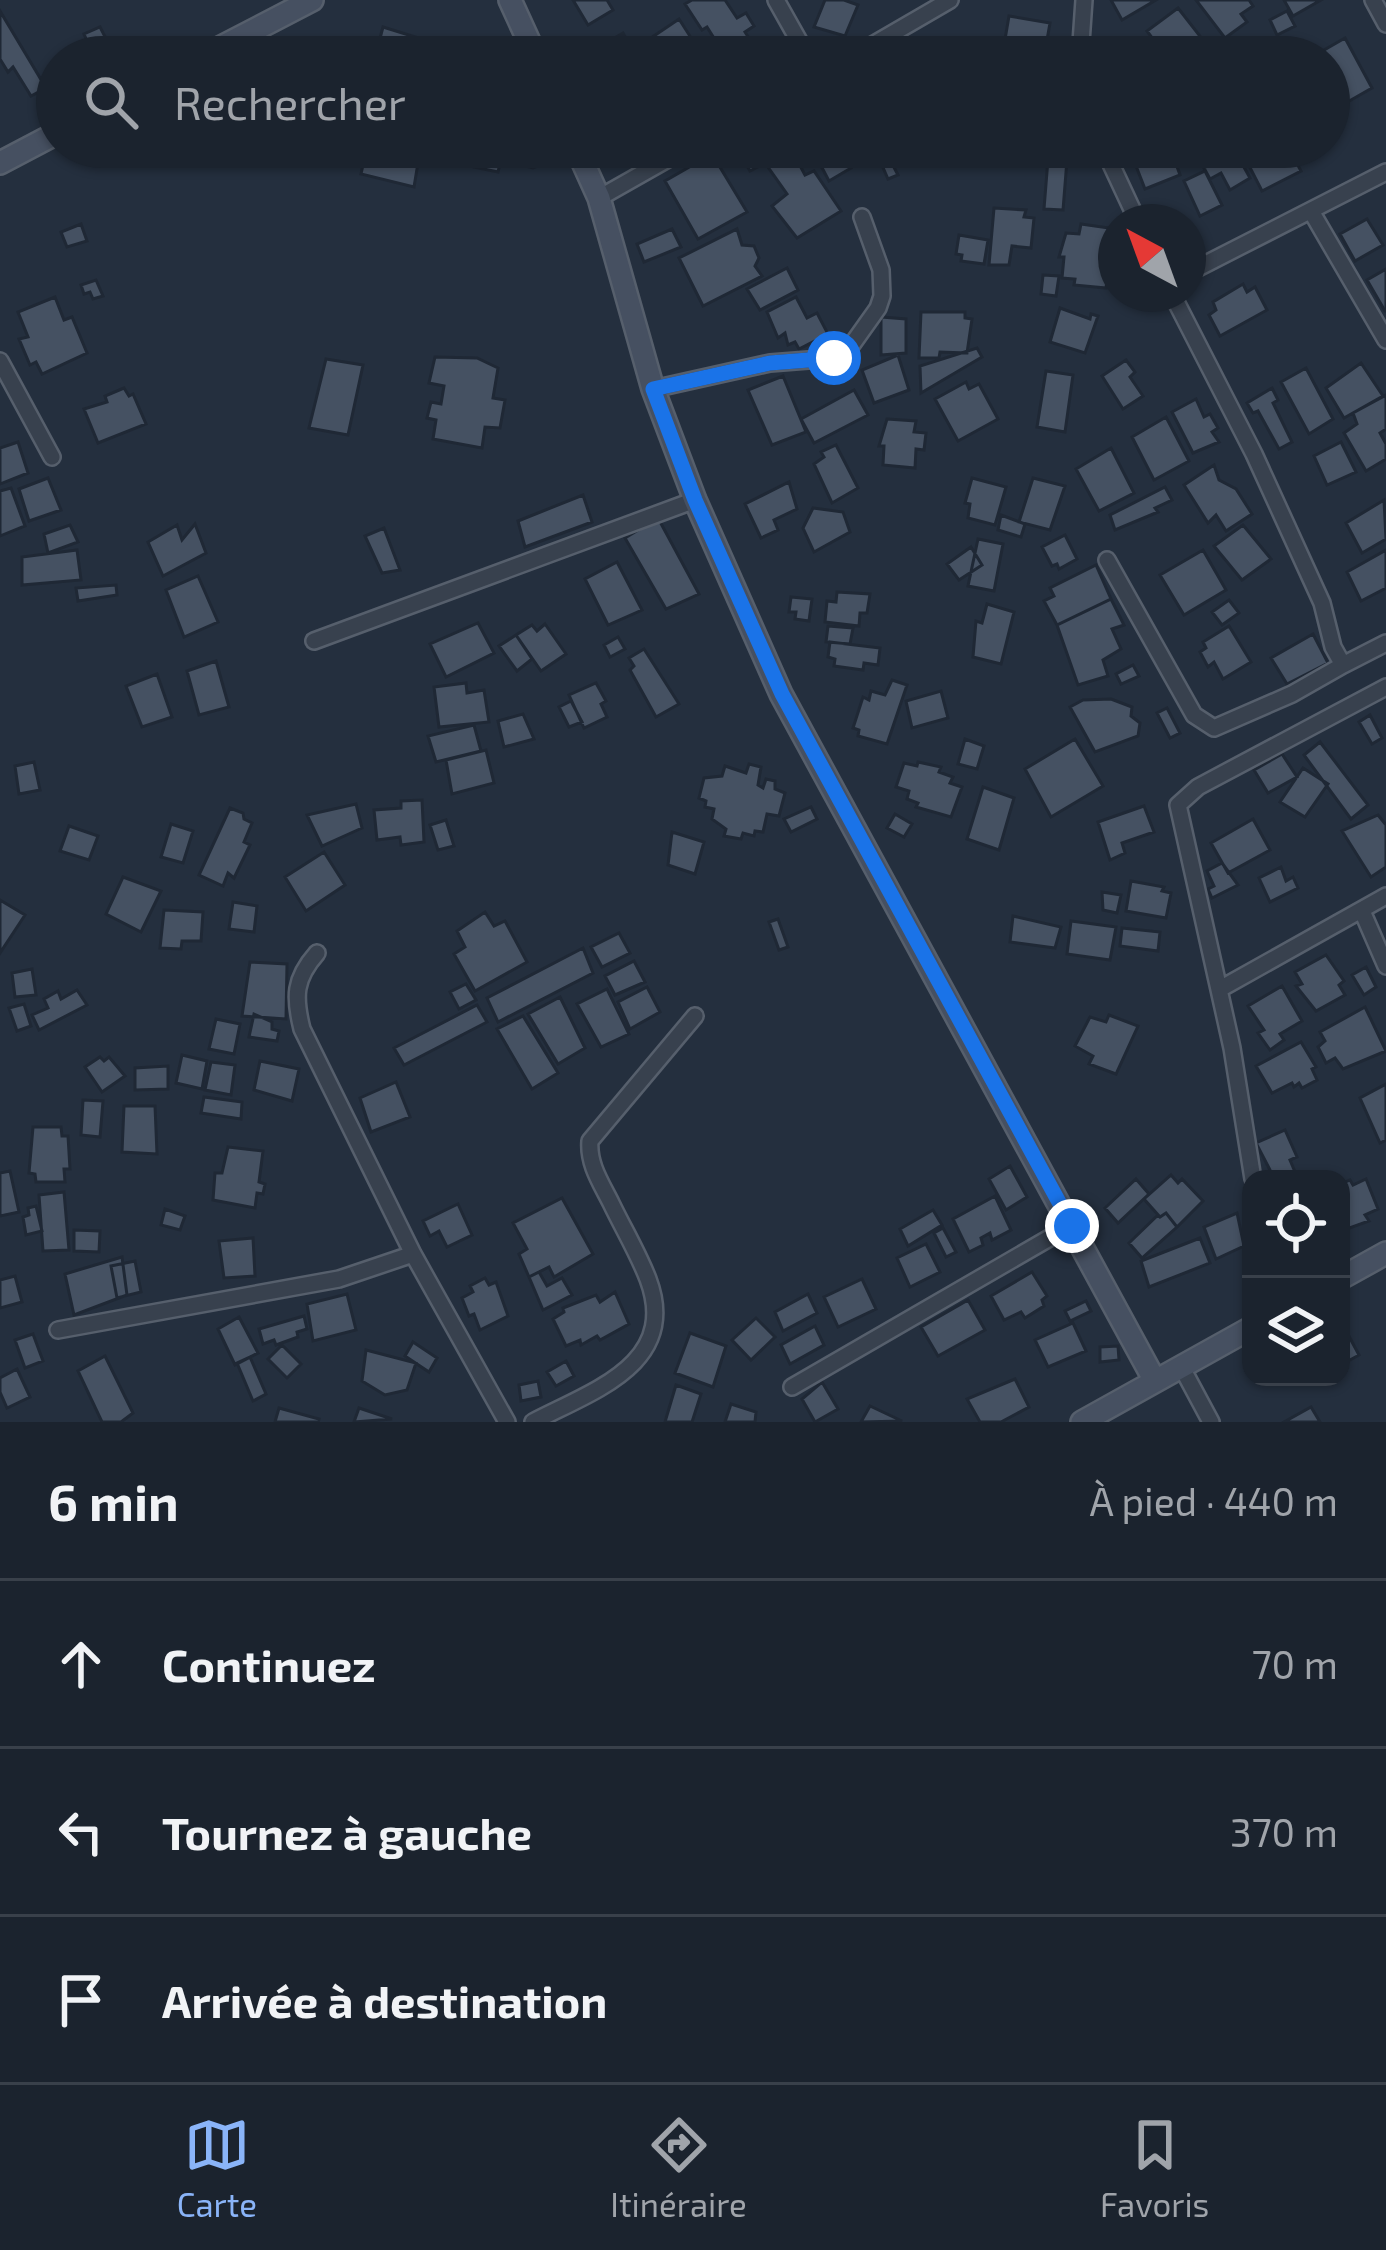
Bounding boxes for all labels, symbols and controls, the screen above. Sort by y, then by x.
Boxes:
search box [36,36,1350,168]
icon: search [78,69,144,135]
text: Rechercher [174,75,406,129]
north arrow [1098,204,1206,312]
route start [807,331,861,385]
map controls [1242,1170,1350,1386]
button: locate [1242,1170,1350,1278]
route end [1045,1199,1099,1253]
button: layers [1242,1278,1350,1386]
text: 6 min [48,1470,179,1531]
text: À pied · 440 m [1089,1477,1338,1524]
icon: ahead [48,1631,114,1697]
text: Continuez [162,1637,376,1691]
text: 70 m [1252,1640,1338,1687]
icon: left [48,1799,114,1865]
text: Tournez à gauche [162,1805,532,1859]
text: 370 m [1230,1808,1338,1855]
icon: arrive [48,1967,114,2033]
text: Arrivée à destination [162,1973,607,2027]
tab: Carte [177,2112,257,2224]
tab: Itinéraire [610,2112,747,2224]
tab: Favoris [1100,2112,1209,2224]

